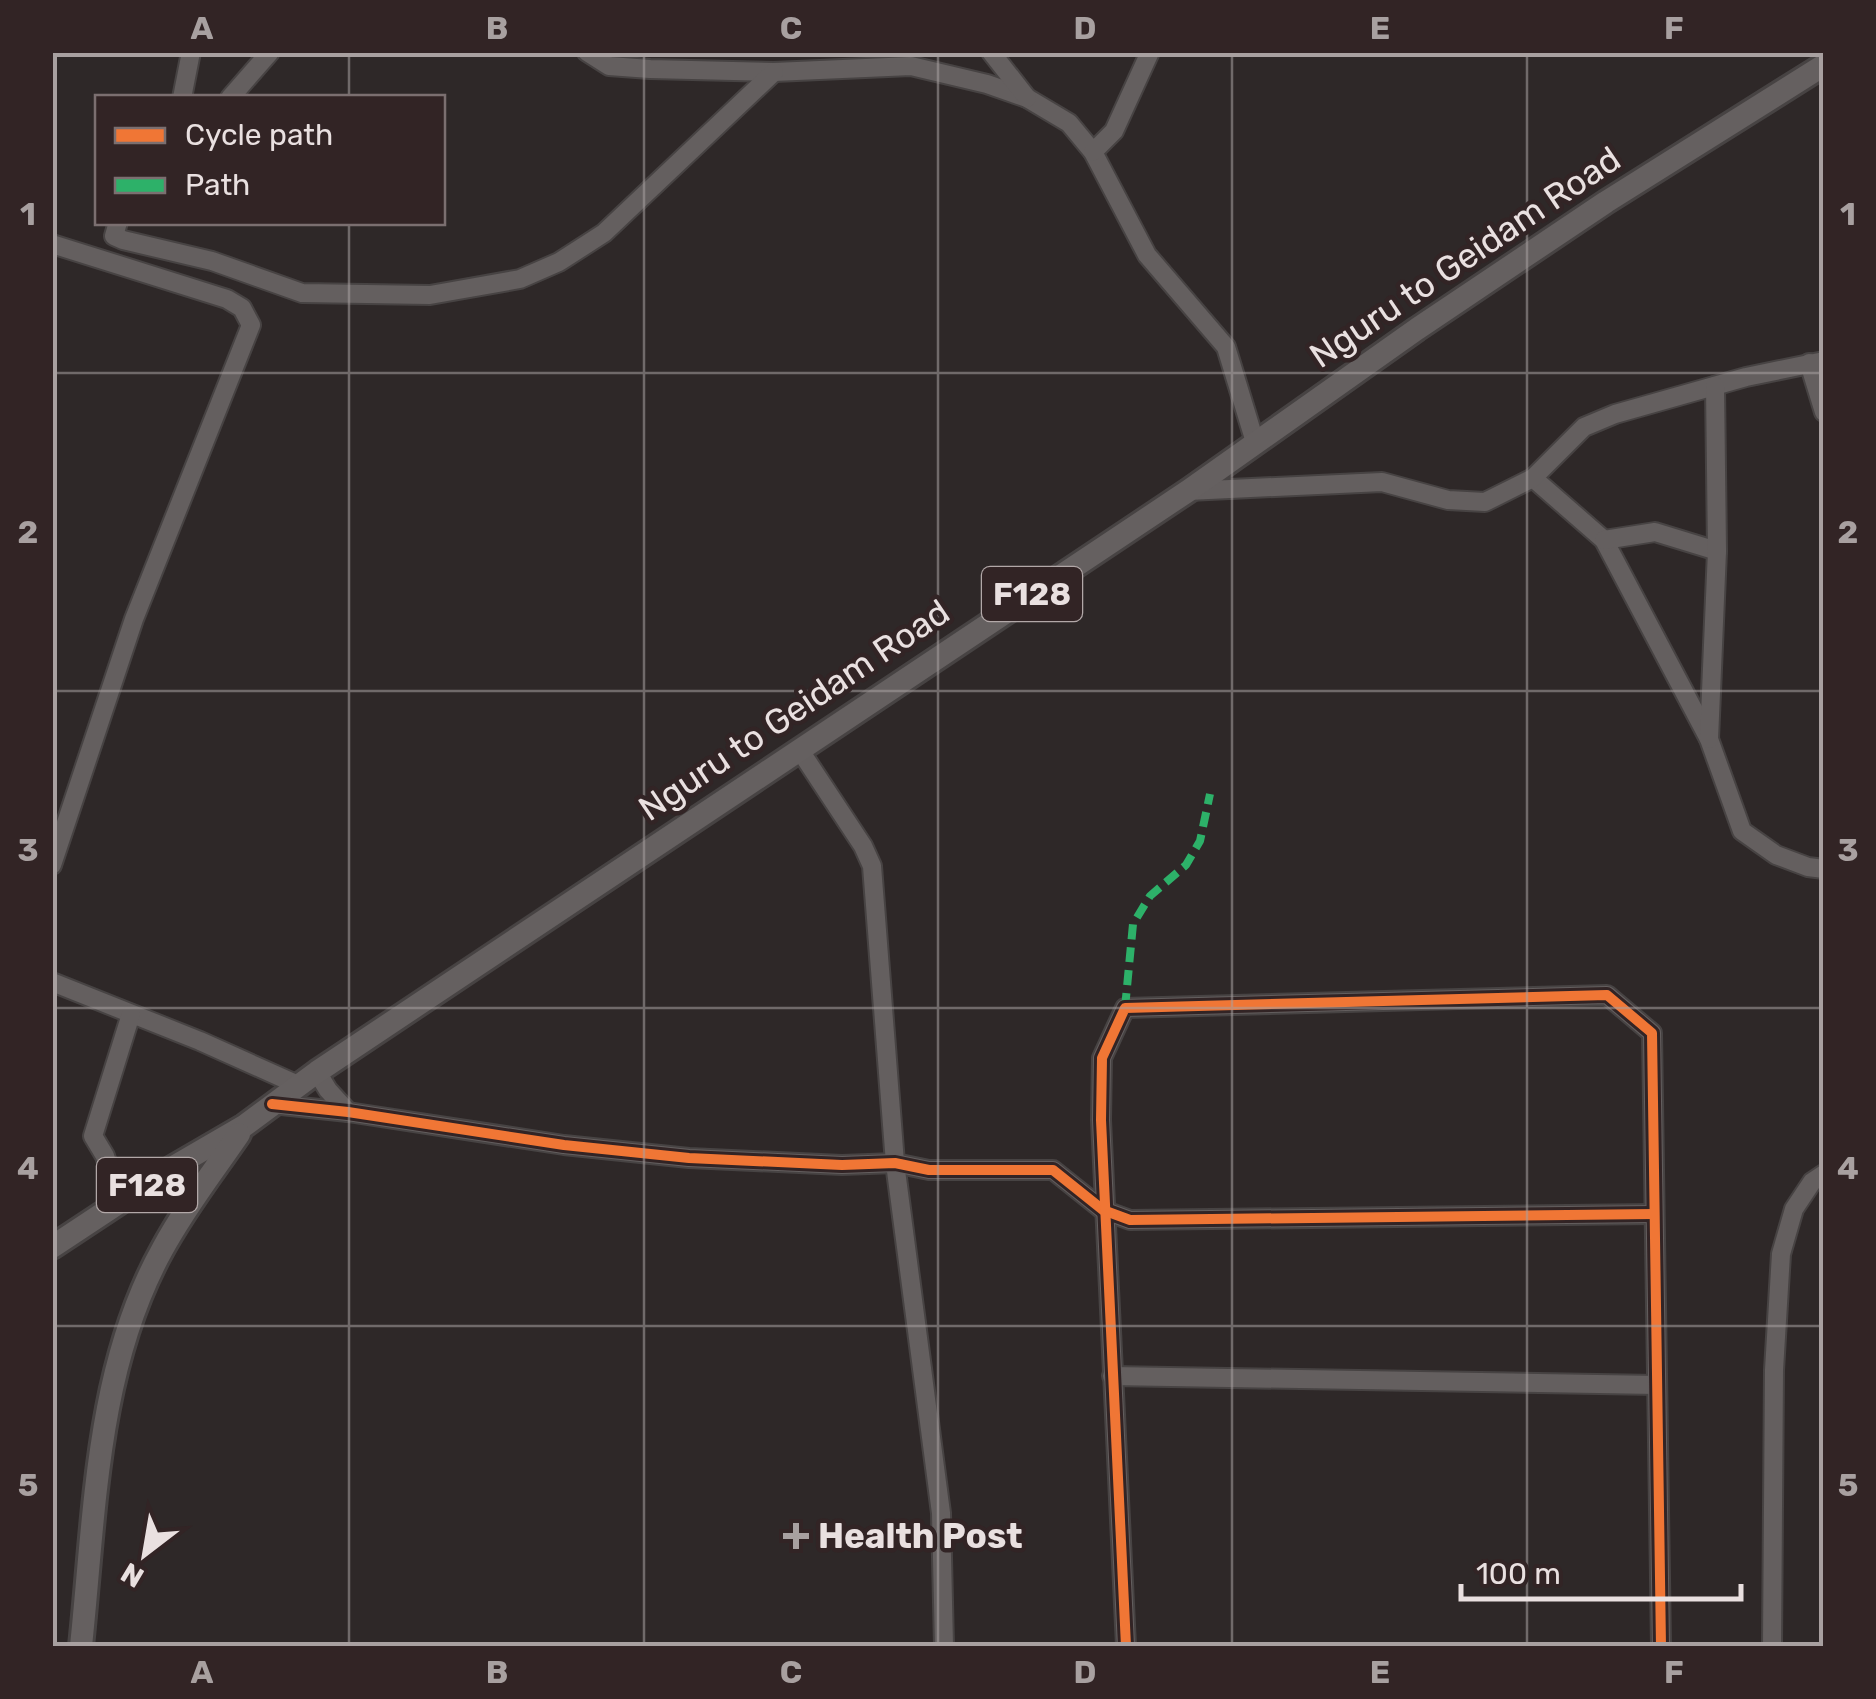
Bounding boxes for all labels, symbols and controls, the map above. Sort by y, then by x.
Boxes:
text: A [191,9,214,47]
text: B [486,9,508,47]
text: C [780,9,802,47]
text: D [1074,9,1096,47]
text: E [1370,9,1390,47]
text: F [1664,9,1684,47]
legend [95,95,445,225]
text: Cycle path [185,117,333,153]
street label: Nguru to Geidam Road [1302,137,1628,377]
text: Path [185,167,250,203]
text: 1 [20,195,36,233]
text: 1 [1840,195,1856,233]
text: 2 [18,513,38,551]
text: 2 [1838,513,1858,551]
road number: F128 [982,567,1082,621]
street label: Nguru to Geidam Road [631,590,957,830]
text: 3 [17,831,39,869]
text: 3 [1837,831,1859,869]
text: 4 [17,1149,39,1187]
text: 4 [1837,1149,1859,1187]
road number: F128 [97,1158,197,1212]
text: 5 [18,1466,38,1504]
text: 5 [1838,1466,1858,1504]
north arrow [95,1504,195,1604]
place label: Health Post [818,1515,1023,1557]
marker: Health Post [783,1523,809,1549]
scale bar [1461,1539,1741,1601]
text: N [115,1556,150,1594]
text: 100 m [1476,1556,1561,1592]
text: A [191,1653,214,1691]
text: B [486,1653,508,1691]
text: C [780,1653,802,1691]
text: D [1074,1653,1096,1691]
text: E [1370,1653,1390,1691]
text: F [1664,1653,1684,1691]

